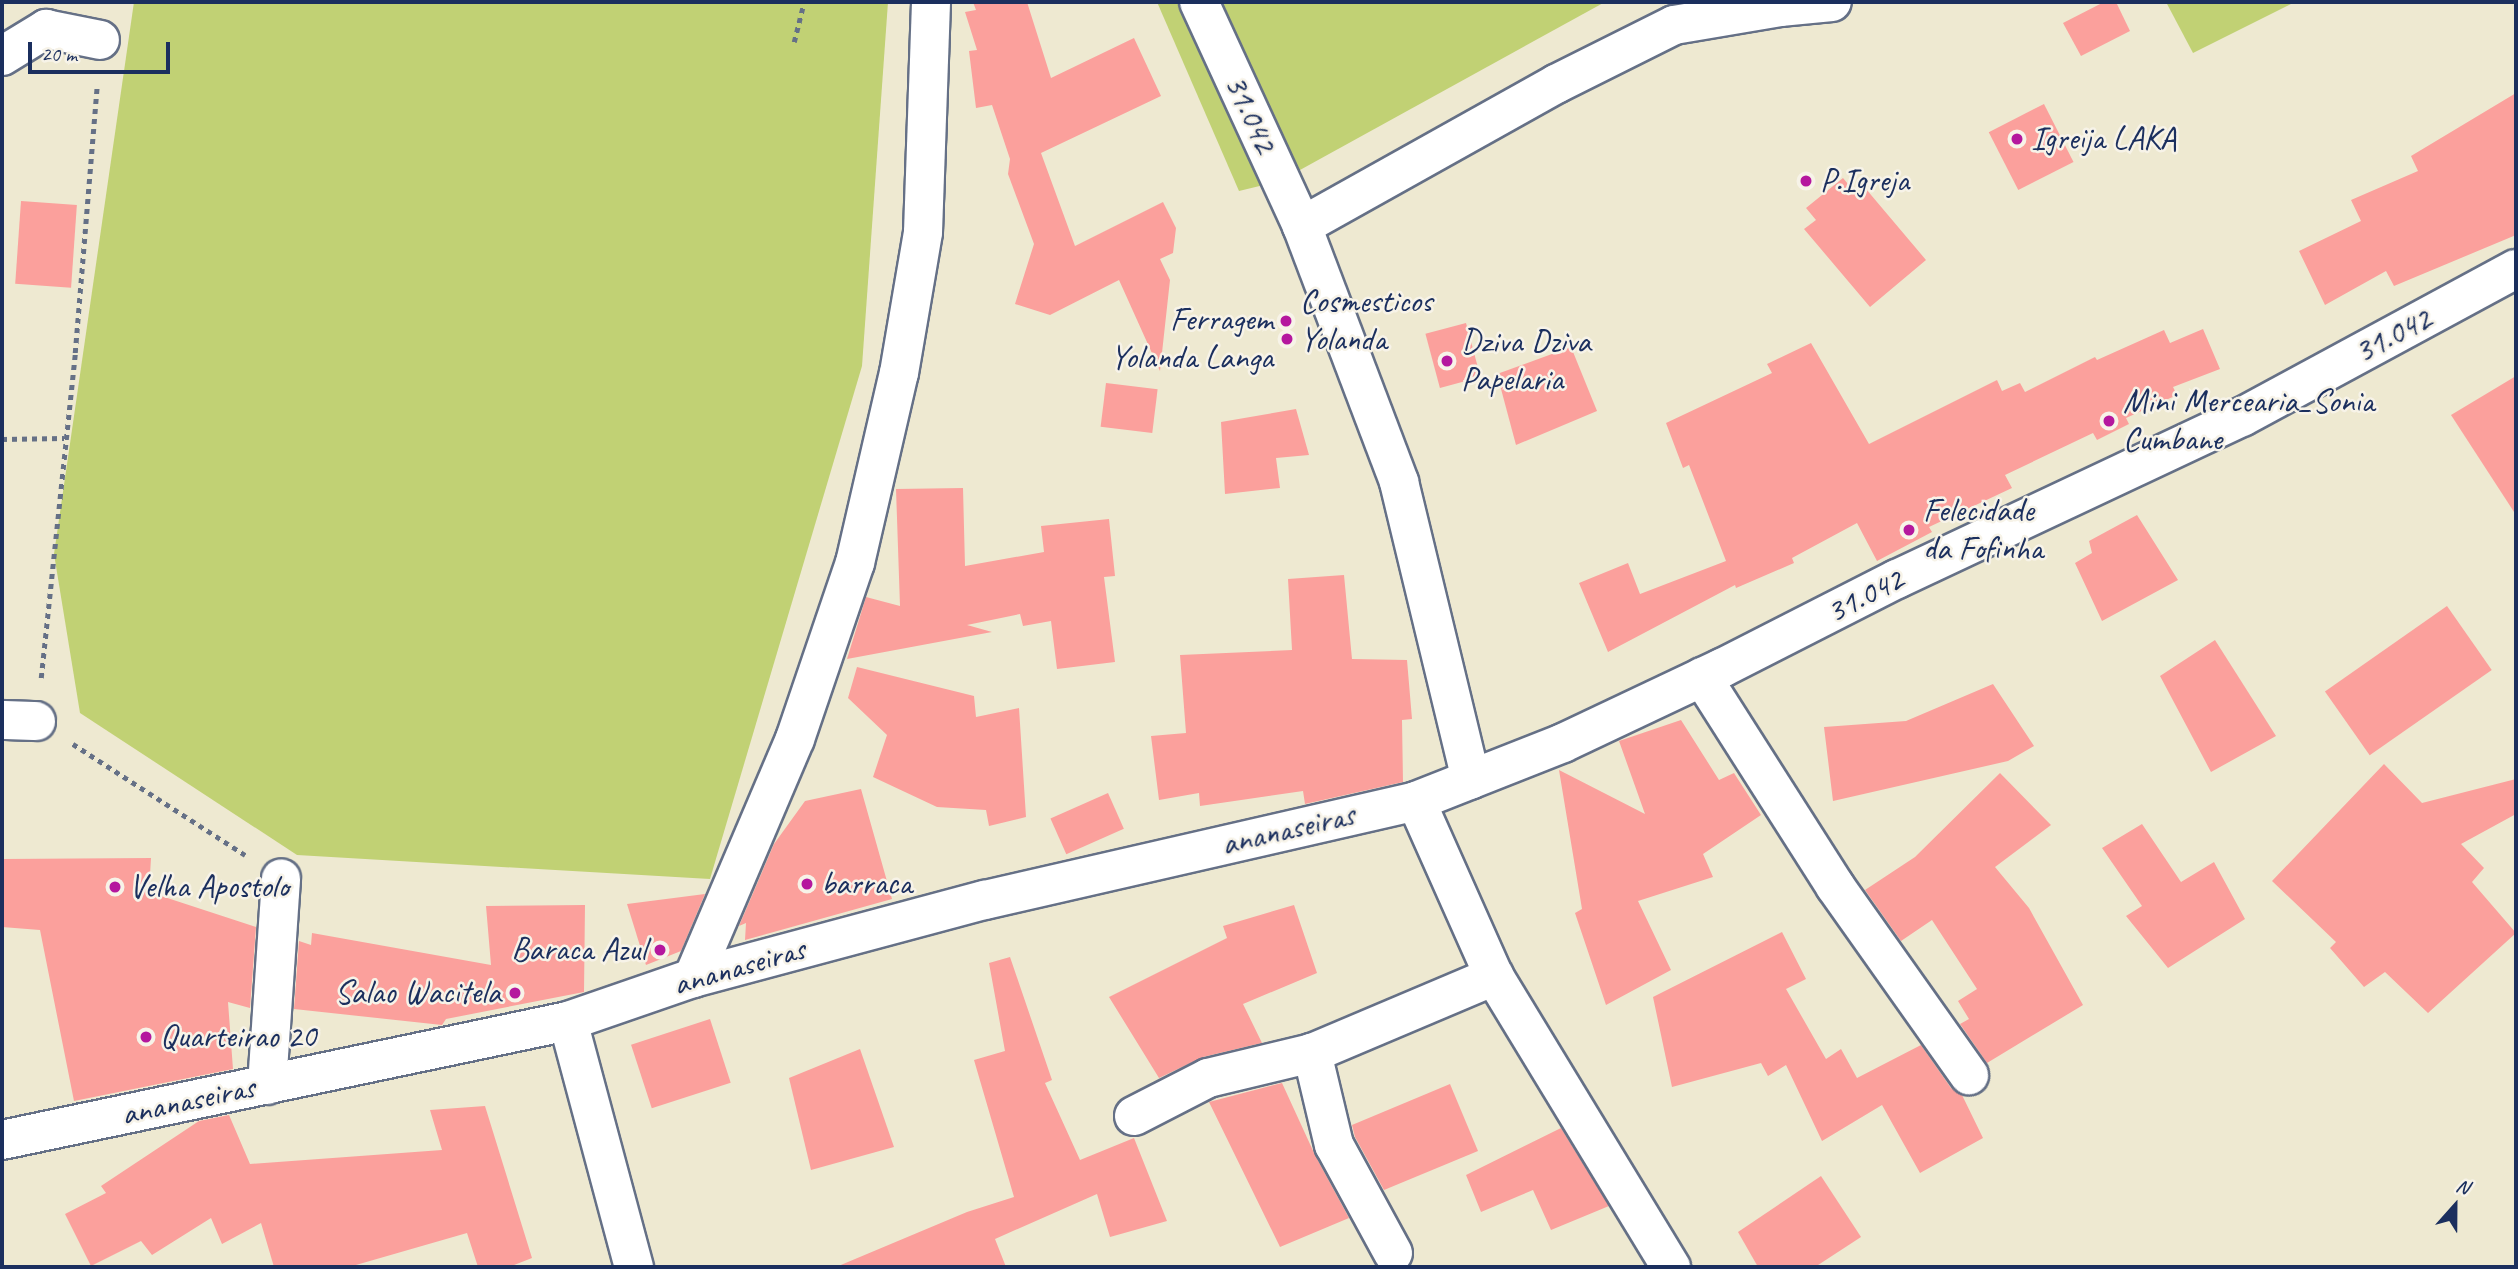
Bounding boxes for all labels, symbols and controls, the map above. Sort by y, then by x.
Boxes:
scale bar [32,28,173,72]
text: 20 m [41,41,77,67]
street label: 31.042 [1215,69,1285,159]
place label: Igreija LAKA [2031,119,2176,159]
marker: Igreija LAKA [2009,131,2025,147]
place label: P.Igreja [1820,161,1909,201]
marker: P.Igreja [1798,173,1814,189]
place label: Cosmesticos Yolanda [1300,282,1432,360]
place label: Ferragem Yolanda Langa [1110,300,1273,378]
street label: 31.042 [2348,300,2438,372]
marker: Cosmesticos Yolanda [1278,313,1294,329]
place label: Dziva Dziva Papelaria [1461,322,1591,400]
marker: Ferragem Yolanda Langa [1279,331,1295,347]
marker: Dziva Dziva Papelaria [1439,353,1455,369]
place label: Mini Mercearia_Sonia Cumbane [2123,382,2372,460]
marker: Mini Mercearia_Sonia Cumbane [2101,413,2117,429]
place label: Felecidade da Fofinha [1923,491,2043,569]
marker: Felecidade da Fofinha [1901,522,1917,538]
street label: 31.042 [1820,560,1910,632]
street label: ananaseiras [1217,795,1359,865]
place label: barraca [821,864,912,904]
place label: Velha Apostolo [129,867,289,907]
marker: barraca [799,876,815,892]
marker: Velha Apostolo [107,879,123,895]
street label: ananaseiras [668,929,810,1005]
place label: Baraca Azul [511,930,646,970]
marker: Baraca Azul [652,942,668,958]
place label: Salao Wacitela [335,973,501,1013]
marker: Salao Wacitela [507,985,523,1001]
place label: Quarteirao 20 [160,1017,316,1057]
marker: Quarteirao 20 [138,1029,154,1045]
street label: ananaseiras [118,1068,258,1134]
north arrow [2420,1171,2490,1241]
text: N [2453,1173,2472,1200]

